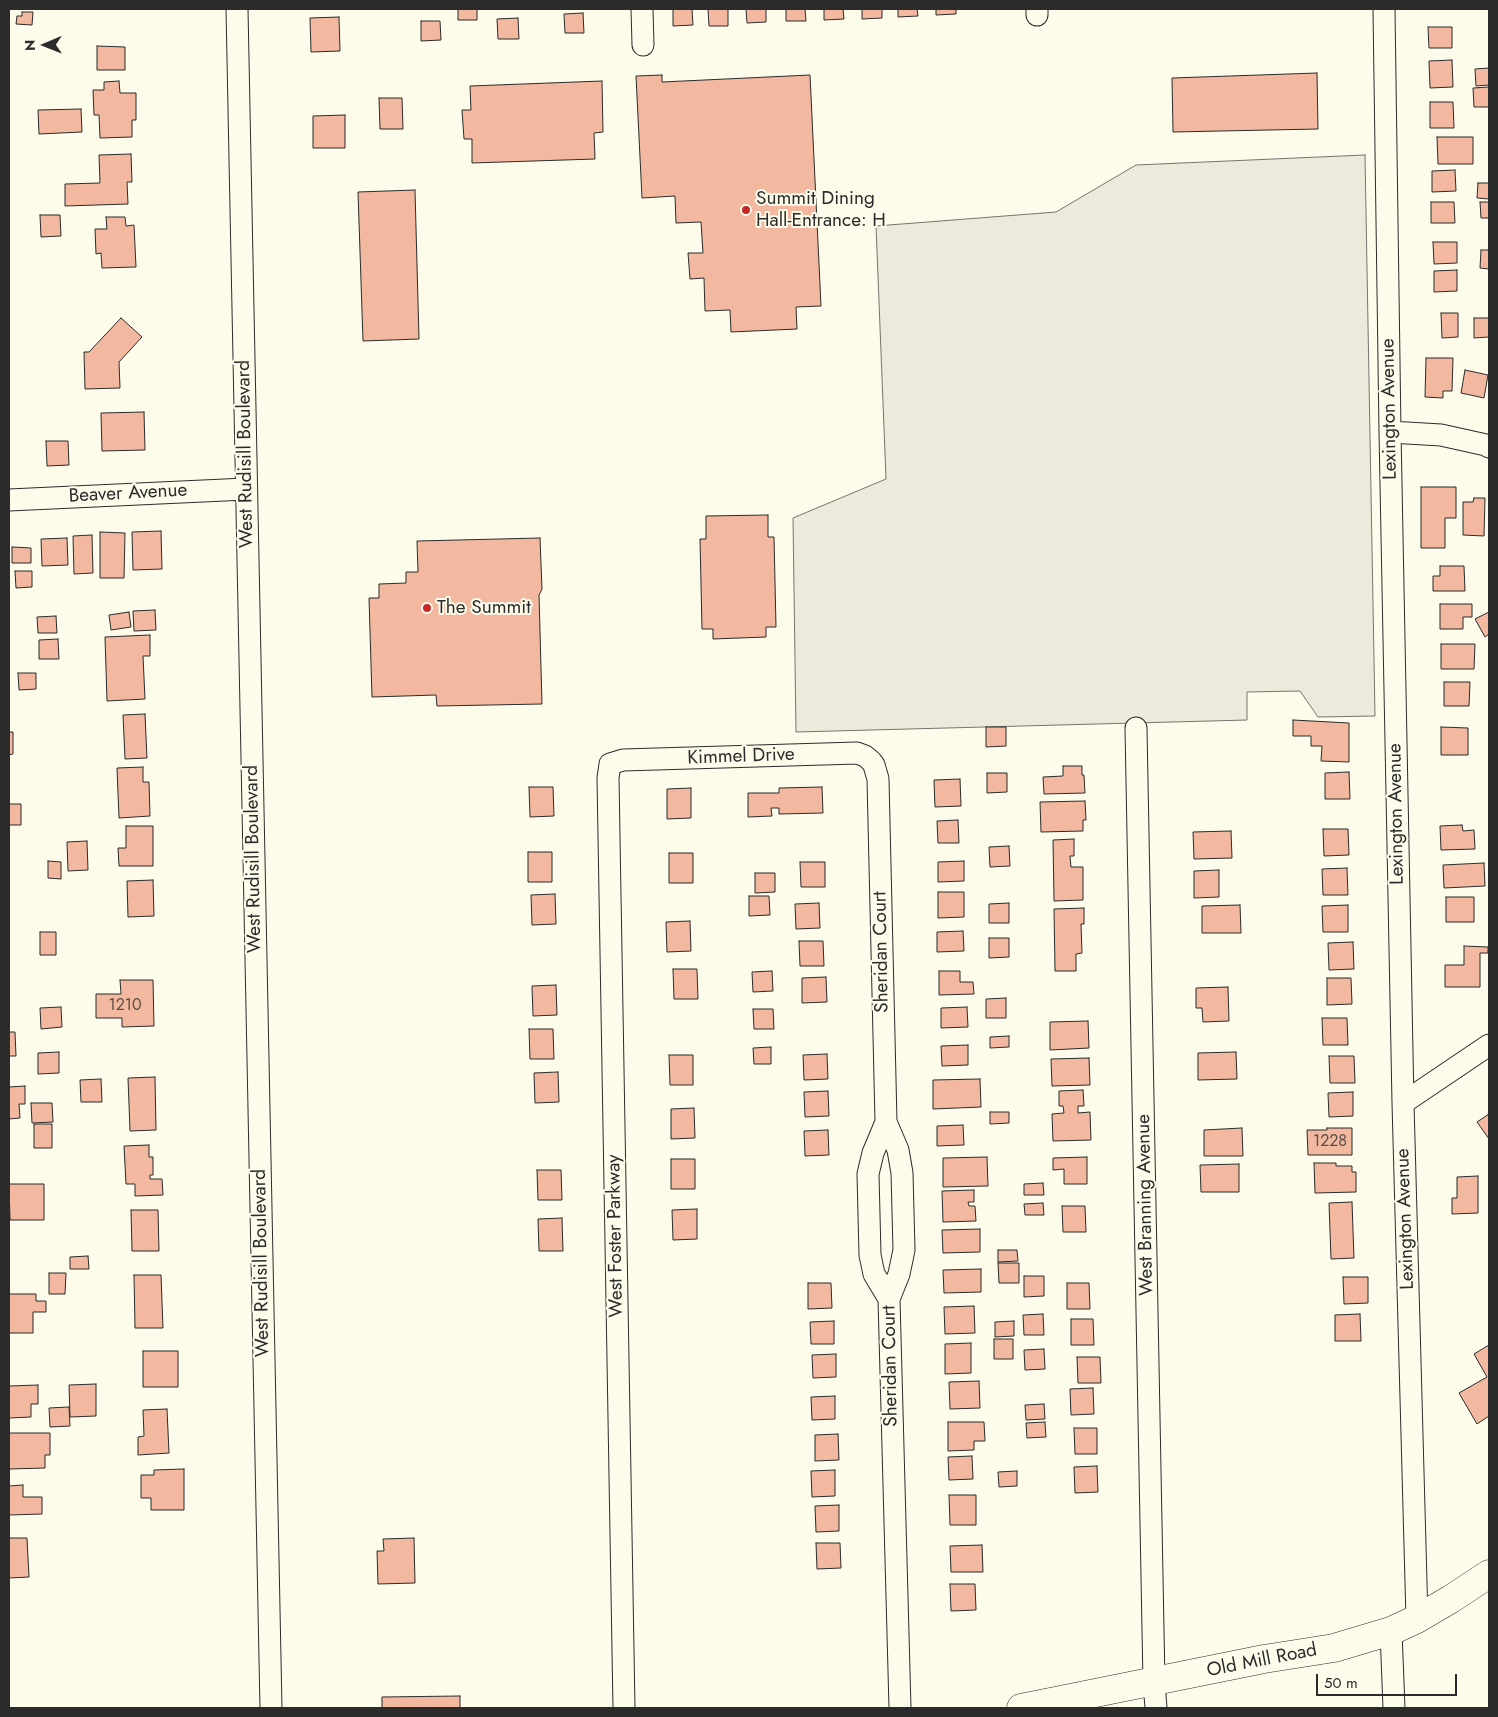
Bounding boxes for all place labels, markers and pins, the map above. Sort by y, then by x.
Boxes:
place label: Summit Dining Hall-Entrance: H [756,188,886,232]
marker: Summit Dining Hall-Entrance: H [740,204,752,216]
place label: The Summit [437,597,531,619]
marker: The Summit [421,602,433,614]

